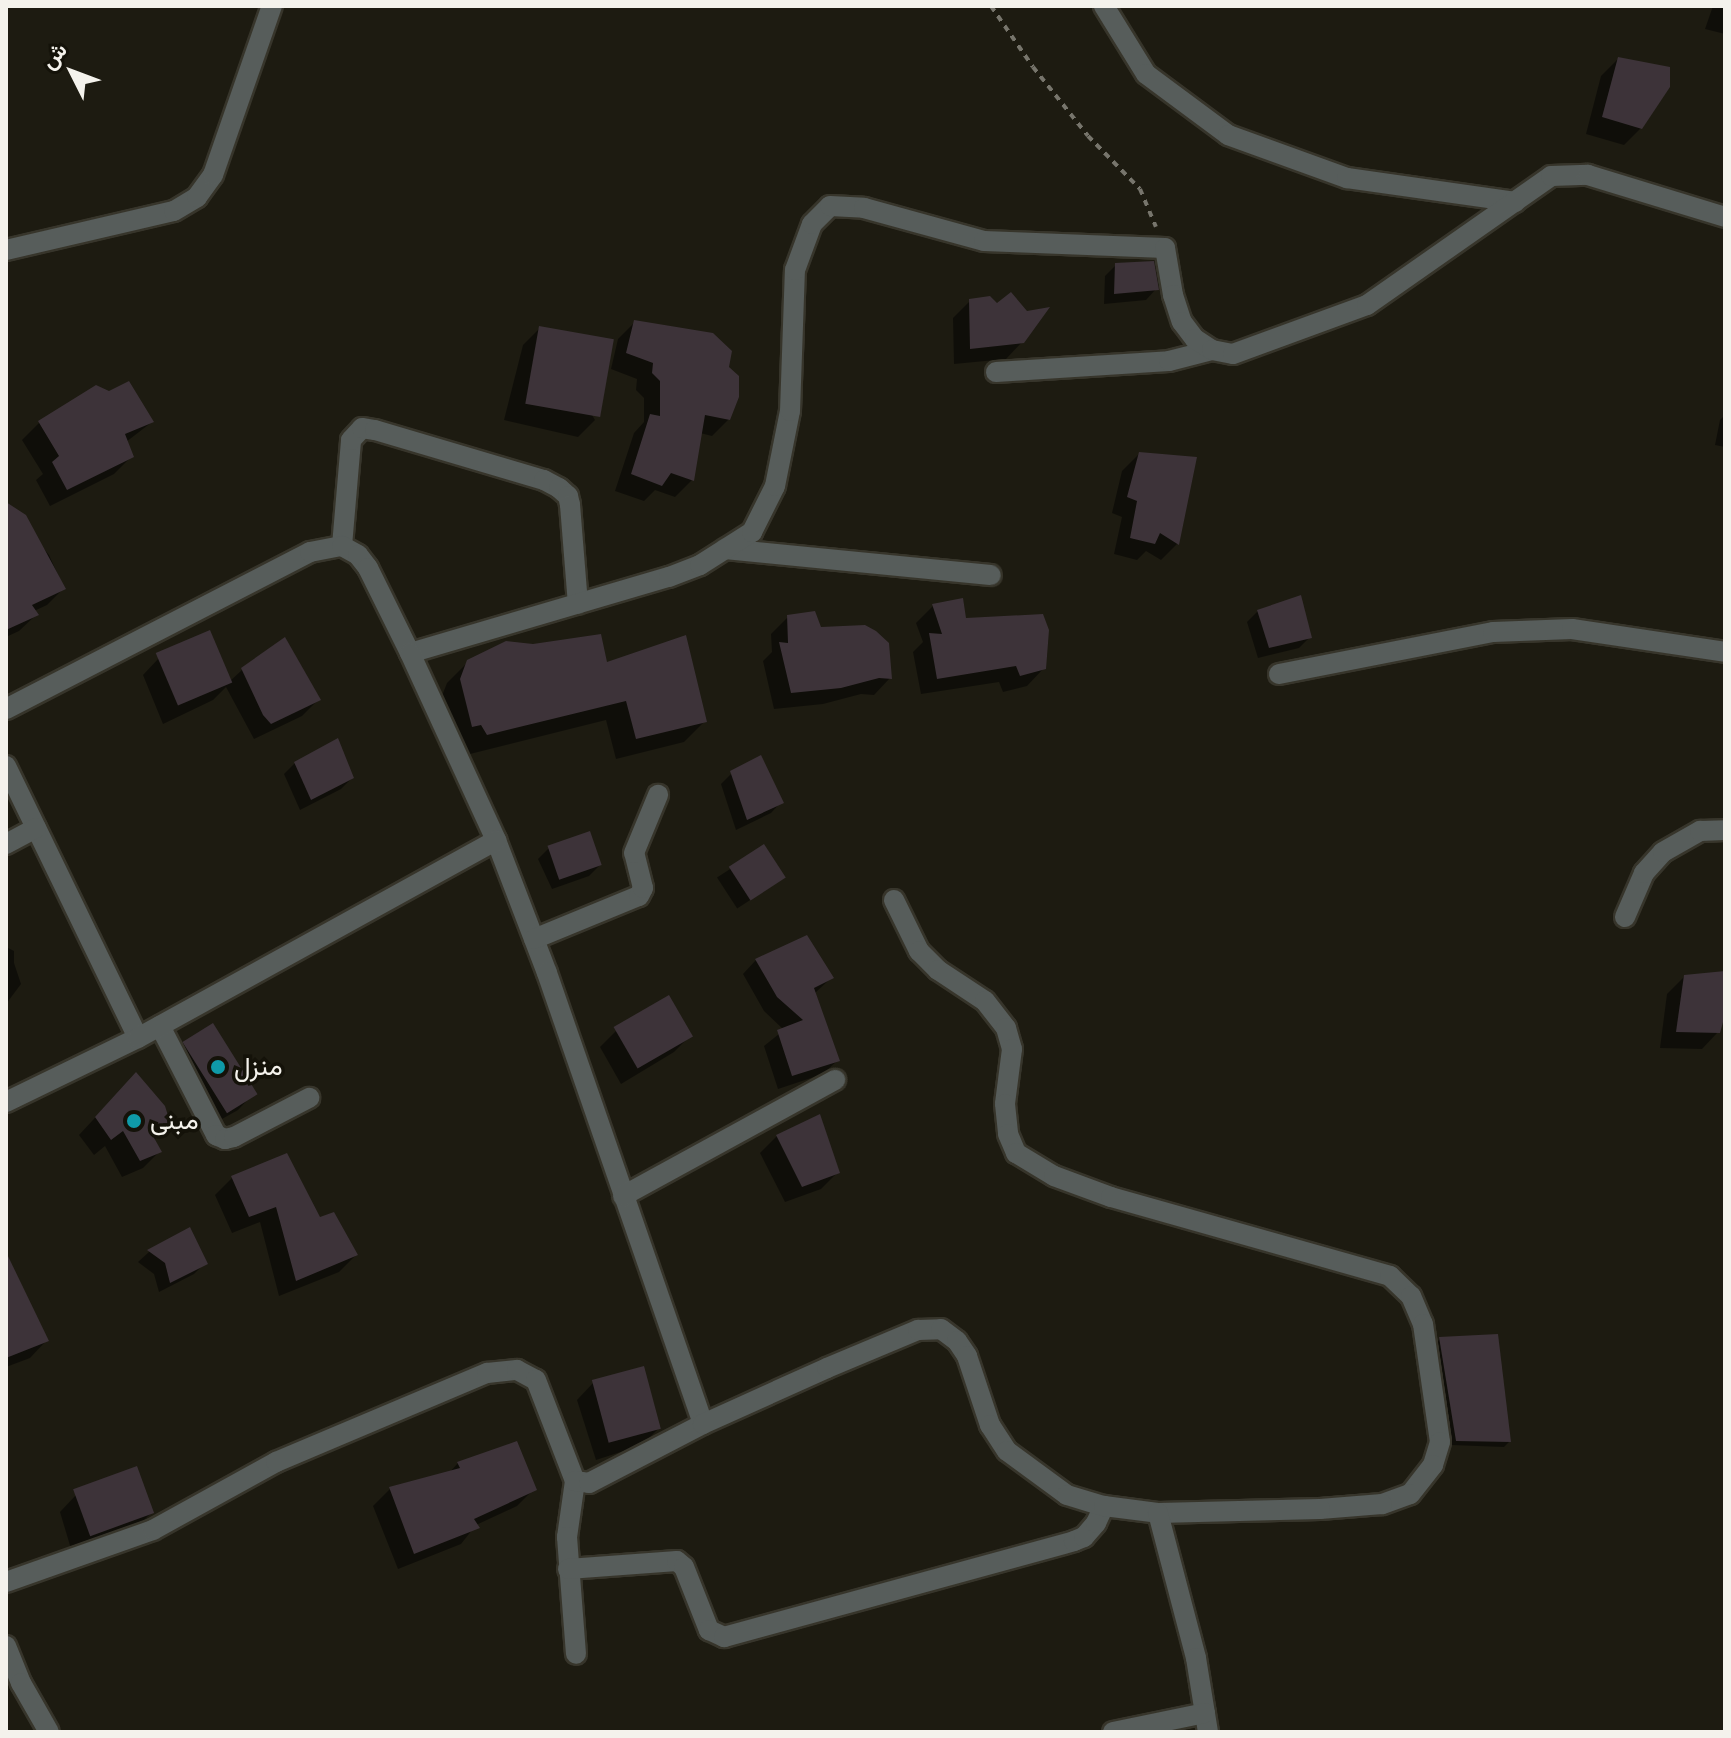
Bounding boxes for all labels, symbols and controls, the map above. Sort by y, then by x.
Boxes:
north arrow [32,32,112,112]
text: ش [36,37,72,74]
place label: منزل [234,1051,283,1083]
marker: منزل [209,1058,227,1076]
place label: مبنى [150,1105,199,1137]
marker: مبنى [125,1112,143,1130]

